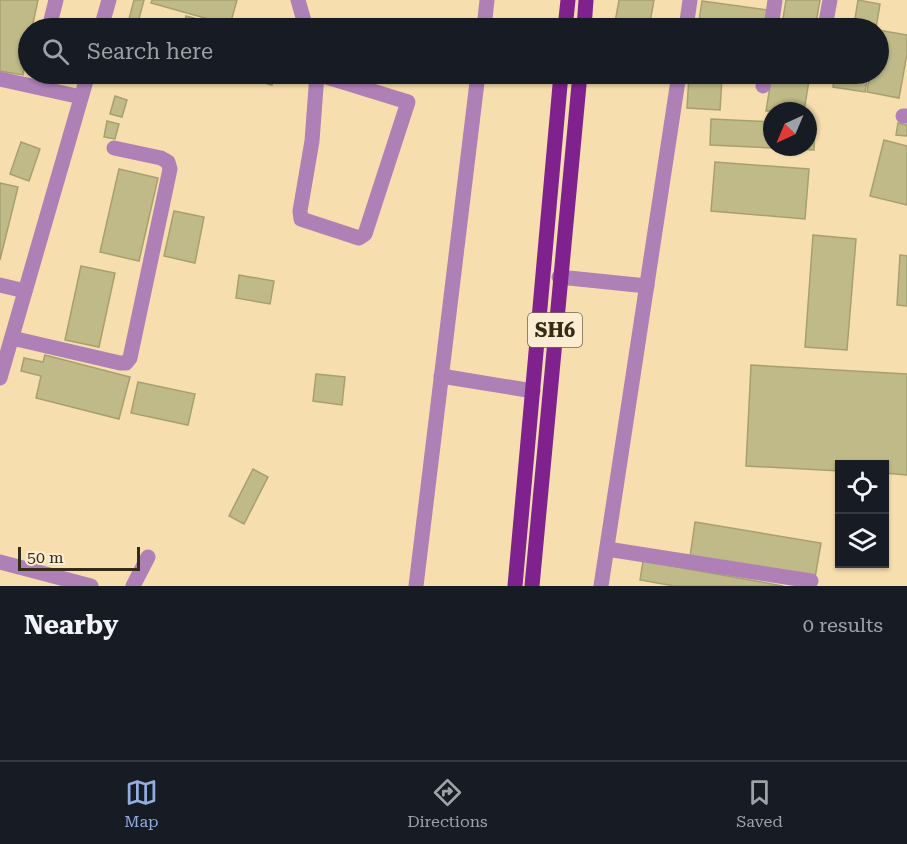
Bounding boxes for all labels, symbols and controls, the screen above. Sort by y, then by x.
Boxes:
search box [18,18,889,84]
icon: search [39,35,72,68]
text: Search here [87,39,213,64]
north arrow [763,102,817,156]
road number: SH6 [528,313,582,347]
map controls [835,460,889,568]
button: locate [835,460,889,514]
button: layers [835,514,889,568]
scale bar [18,544,140,572]
text: 50 m [27,548,64,567]
text: Nearby [24,610,118,640]
text: 0 results [803,613,883,637]
tab: Map [124,776,159,831]
tab: Directions [407,776,488,831]
tab: Saved [736,776,783,831]

